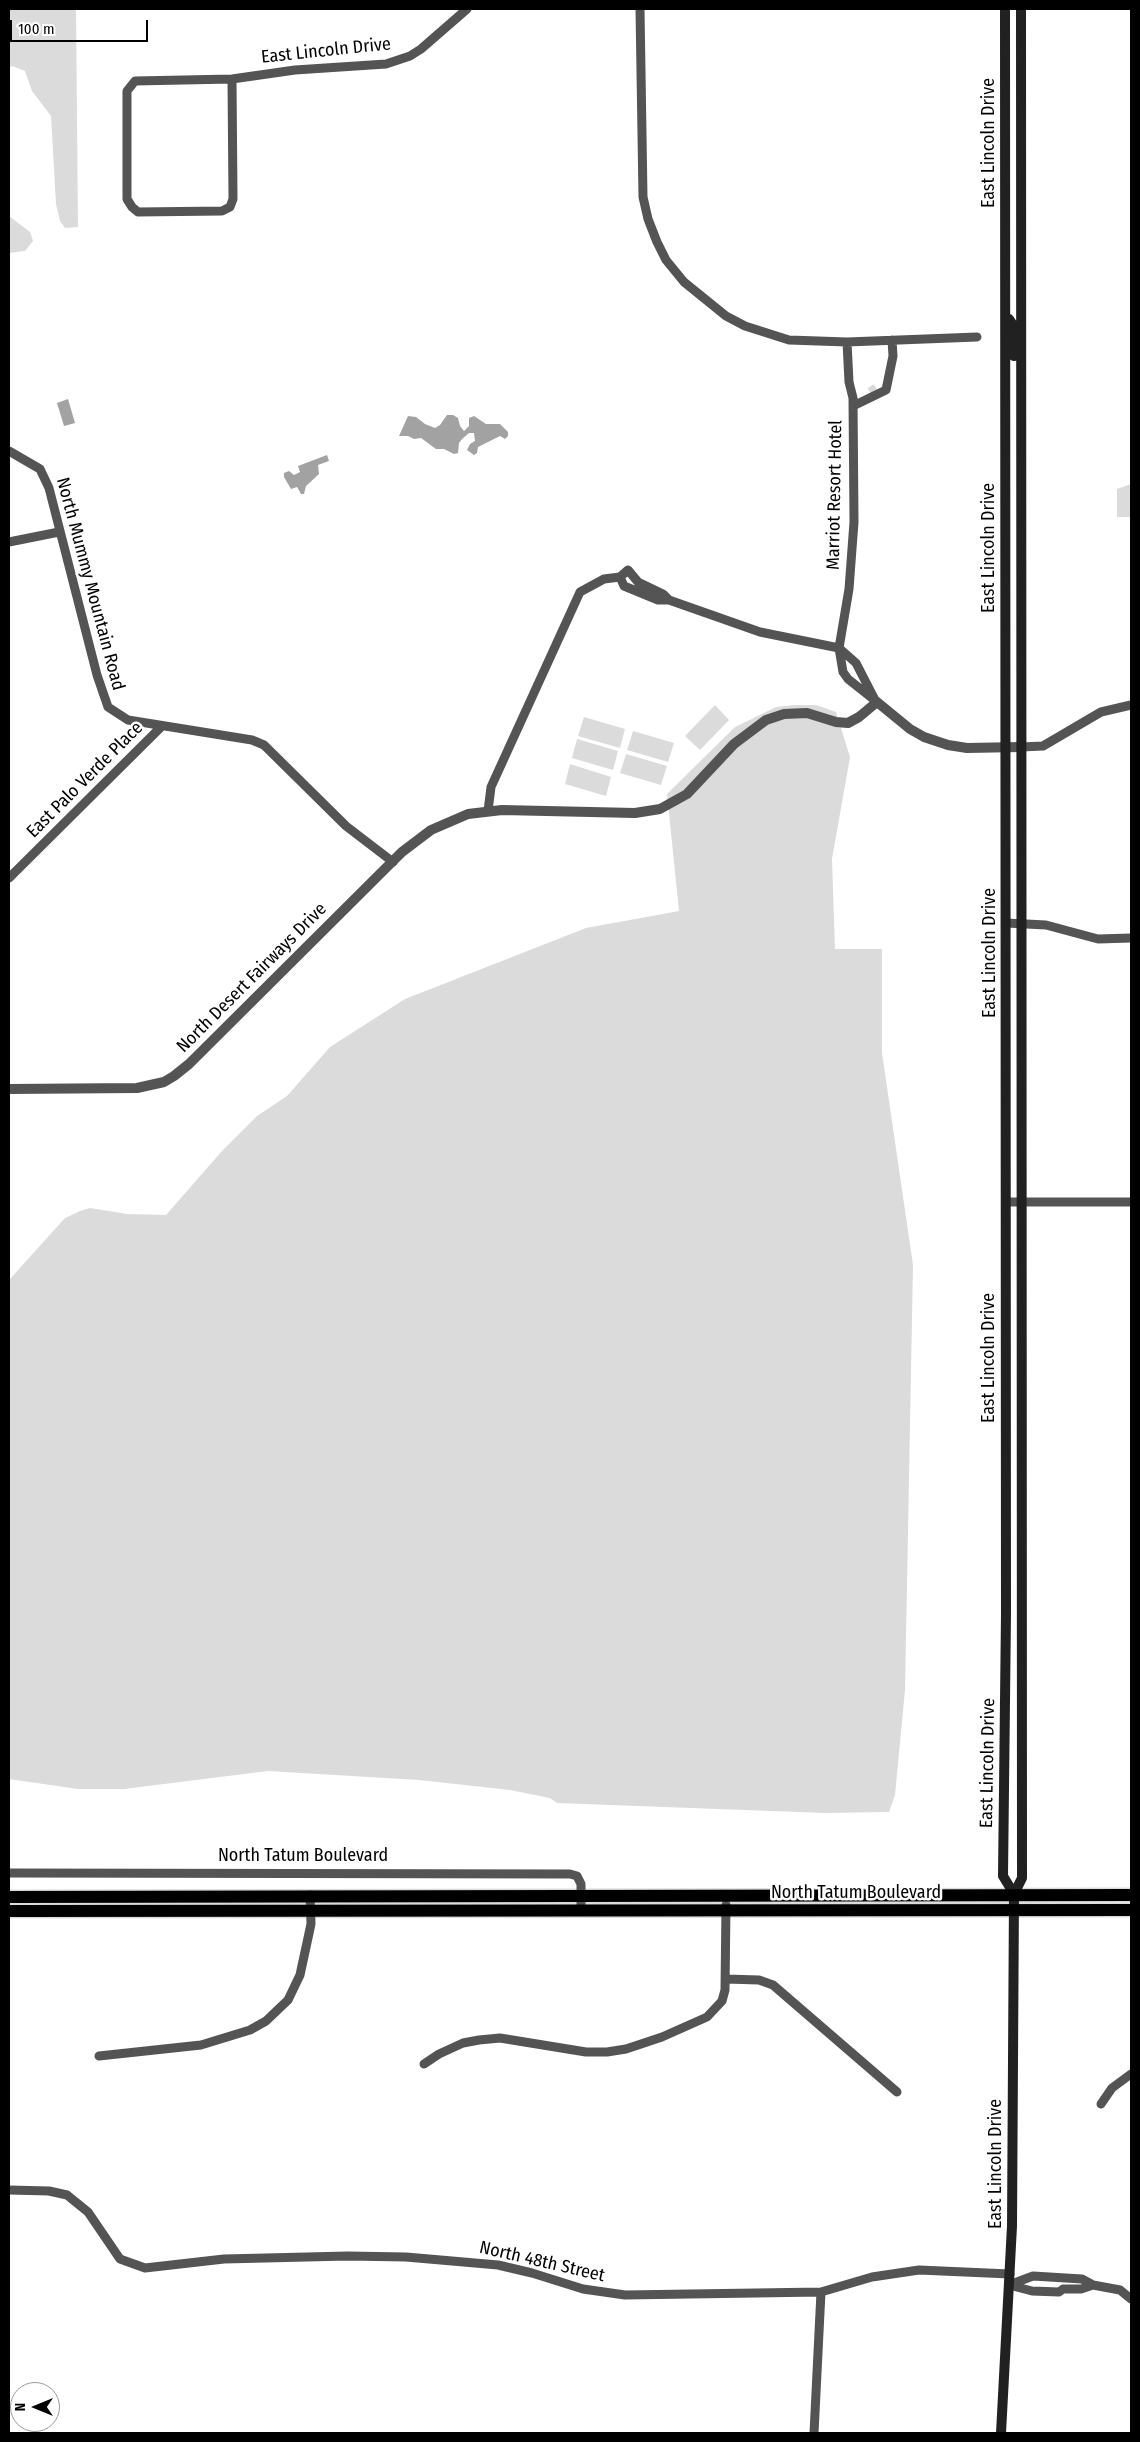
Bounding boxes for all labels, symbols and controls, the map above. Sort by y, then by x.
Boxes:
scale bar [12,10,150,42]
text: 100 m [18,20,55,38]
street label: East Lincoln Drive [260,33,392,69]
street label: East Lincoln Drive [978,78,1000,208]
street label: Marriot Resort Hotel [823,420,847,570]
street label: North Mummy Mountain Road [51,475,129,693]
street label: East Lincoln Drive [978,483,1000,613]
street label: East Palo Verde Place [22,717,148,843]
street label: East Lincoln Drive [979,888,1001,1018]
street label: North Desert Fairways Drive [173,899,331,1057]
street label: East Lincoln Drive [978,1293,1000,1423]
street label: East Lincoln Drive [976,1698,1000,1828]
street label: North Tatum Boulevard [218,1845,388,1867]
street label: North Tatum Boulevard [771,1882,941,1904]
street label: East Lincoln Drive [985,2099,1007,2229]
street label: North 48th Street [477,2237,607,2287]
north arrow [10,2382,60,2432]
text: N [12,2403,29,2411]

